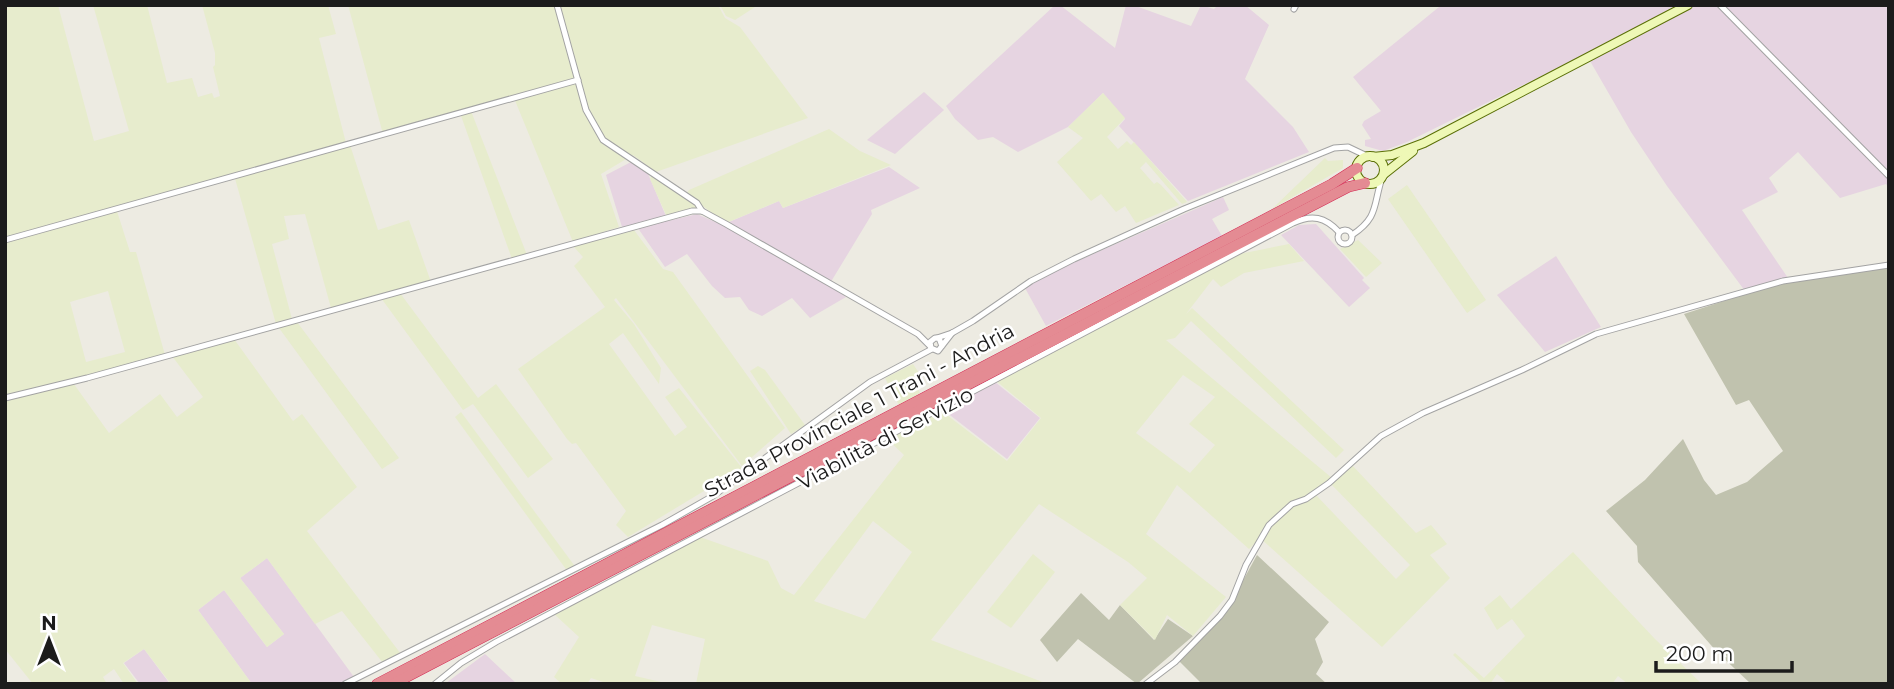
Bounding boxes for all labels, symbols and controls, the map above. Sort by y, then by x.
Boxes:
street label: Strada Provinciale 1 Trani - Andria [700,317,1018,503]
street label: Viabilità di Servizio [793,381,977,495]
north arrow [14,605,84,675]
text: N [41,612,57,635]
scale bar [1656,630,1792,674]
text: 200 m [1666,641,1733,666]

